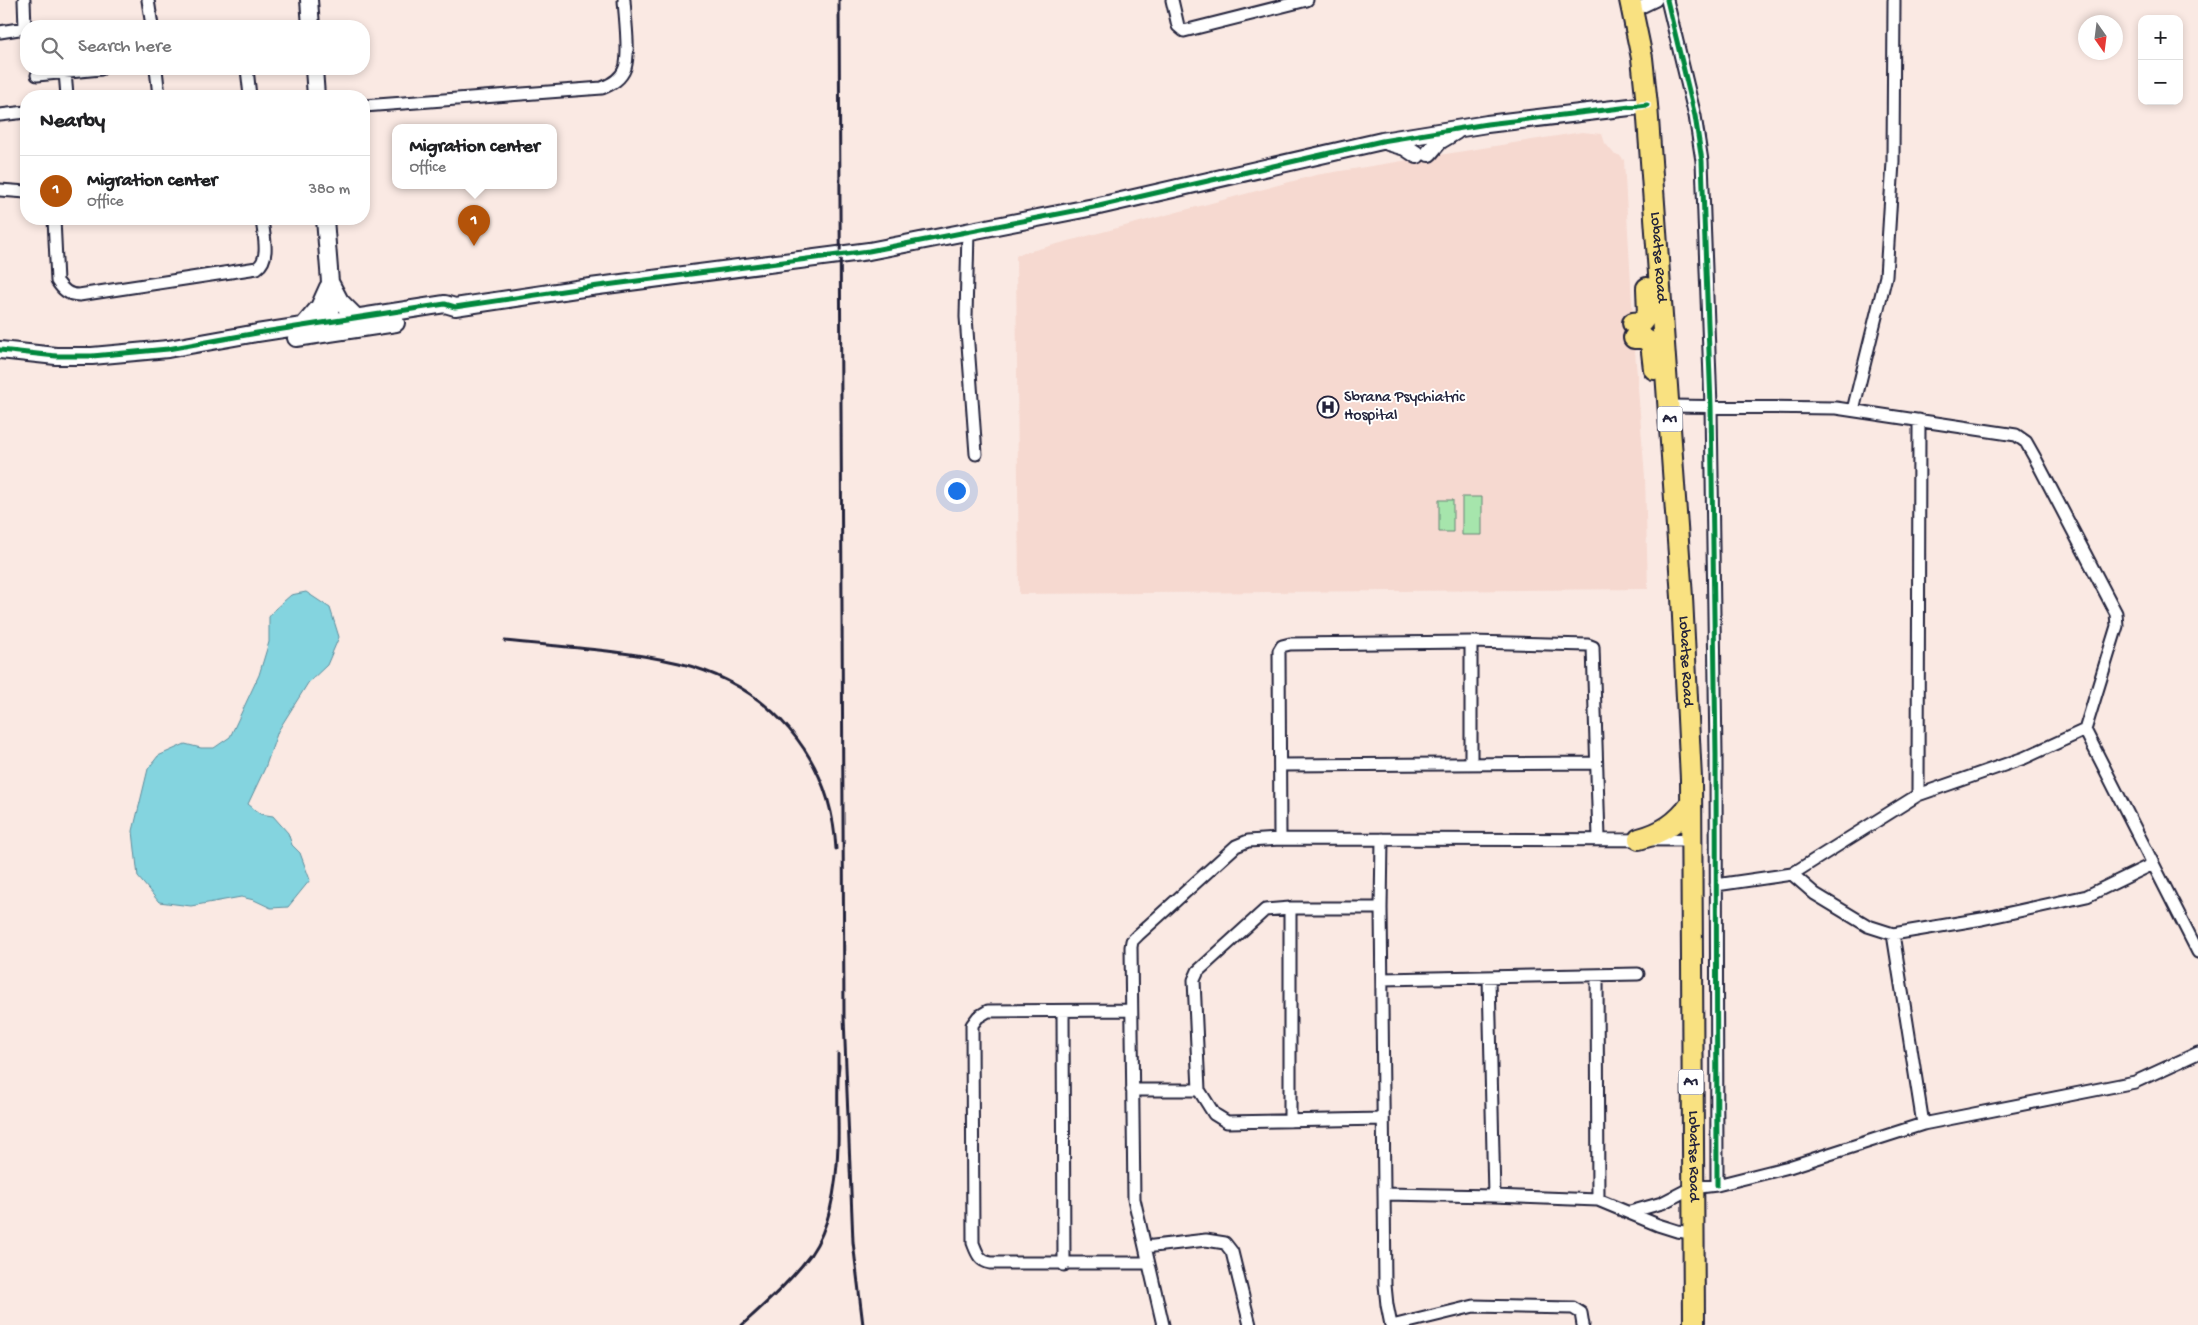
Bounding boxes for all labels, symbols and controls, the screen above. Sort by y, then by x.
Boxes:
north arrow [2078,15,2123,60]
map controls [2138,15,2183,105]
button: + [2138,15,2183,60]
search box [20,20,370,75]
icon: search [38,34,66,62]
text: Search here [78,36,172,59]
button: − [2138,60,2183,105]
text: Nearby [40,110,105,135]
popup [392,124,557,189]
text: Migration center [409,136,540,159]
text: Office [409,159,446,178]
text: Migration center [87,170,217,193]
text: 1 [53,181,59,200]
text: 380 m [309,181,350,200]
text: Office [87,193,124,212]
pin: 1 [458,205,490,246]
street label: Lobatse Road [1645,211,1671,305]
place label: Sbrana Psychiatric Hospital [1344,389,1465,426]
hospital icon: Sbrana Psychiatric Hospital [1316,395,1340,419]
road number: A1 [1658,406,1682,432]
your location [944,478,970,504]
street label: Lobatse Road [1673,615,1697,709]
road number: A1 [1678,1070,1704,1094]
street label: Lobatse Road [1683,1110,1703,1203]

